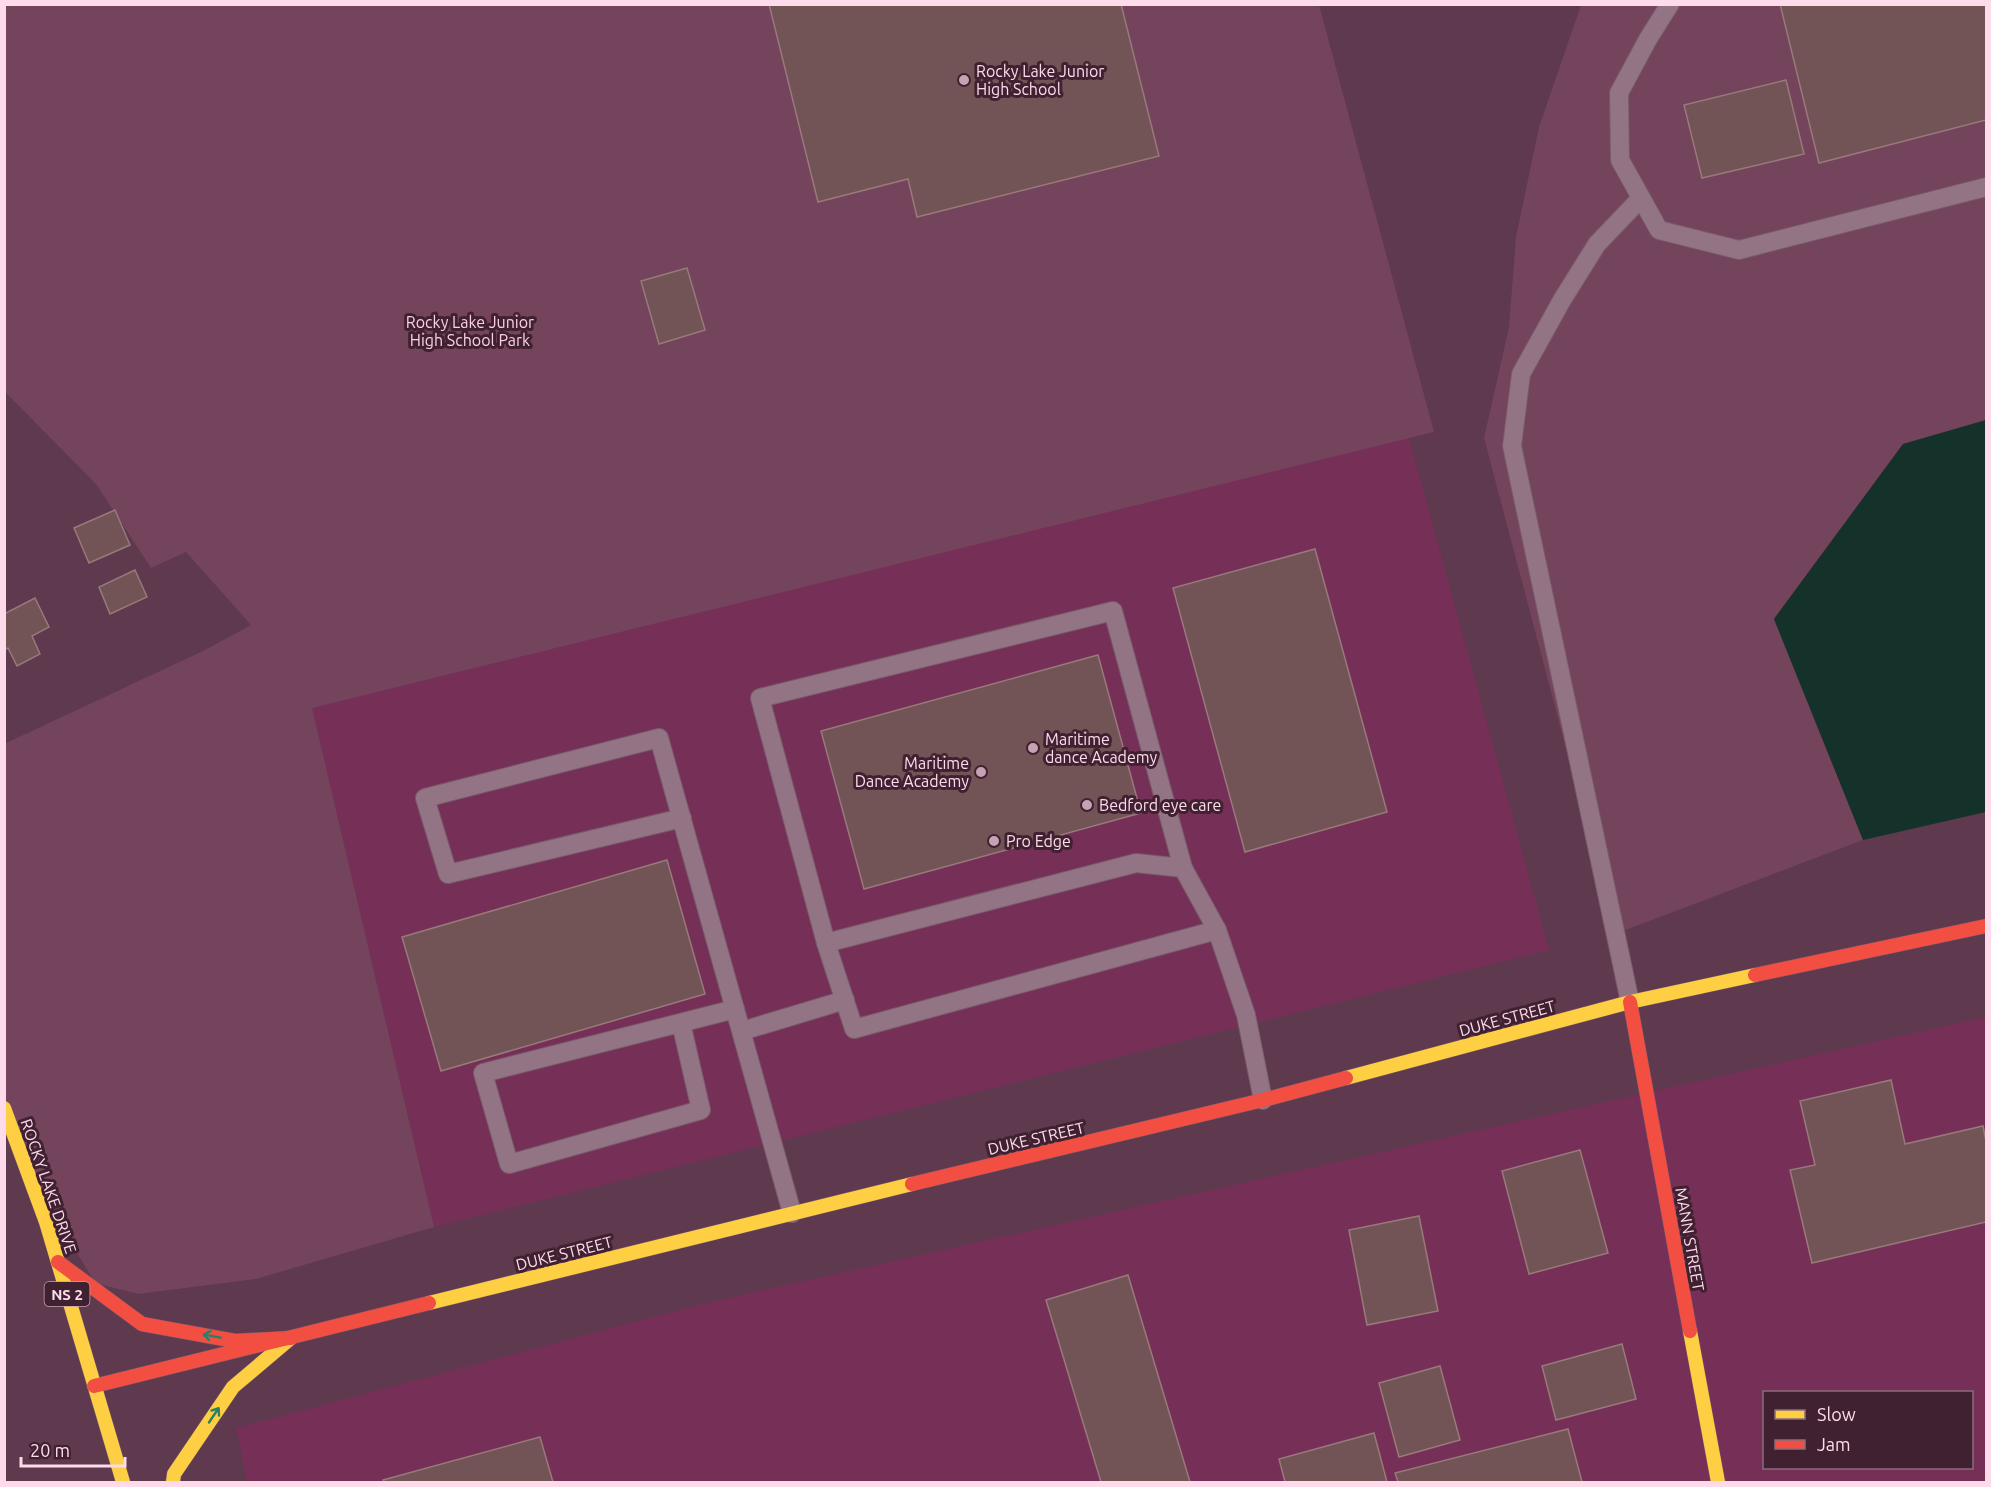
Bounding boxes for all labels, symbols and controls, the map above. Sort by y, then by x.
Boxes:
place label: Rocky Lake Junior High School [976,62,1104,98]
marker: Rocky Lake Junior High School [957,73,971,87]
park label: Rocky Lake Junior High School Park [406,313,534,349]
place label: Maritime dance Academy [1045,730,1158,766]
marker: Maritime dance Academy [1026,741,1040,755]
place label: Maritime Dance Academy [855,754,969,790]
marker: Maritime Dance Academy [974,765,988,779]
place label: Bedford eye care [1099,796,1221,814]
marker: Bedford eye care [1080,798,1094,812]
place label: Pro Edge [1006,832,1071,850]
marker: Pro Edge [987,834,1001,848]
street label: DUKE STREET [1457,997,1557,1039]
street label: ROCKY LAKE DRIVE [18,1116,80,1256]
street label: DUKE STREET [986,1118,1086,1158]
street label: MANN STREET [1672,1186,1708,1292]
street label: DUKE STREET [514,1232,614,1274]
road number: NS 2 [44,1282,90,1306]
one-way arrow [203,1331,222,1342]
legend [1763,1391,1973,1469]
text: Slow [1817,1404,1856,1424]
one-way arrow [208,1408,220,1424]
scale bar [21,1430,124,1468]
text: Jam [1817,1434,1851,1454]
text: 20 m [30,1440,70,1460]

